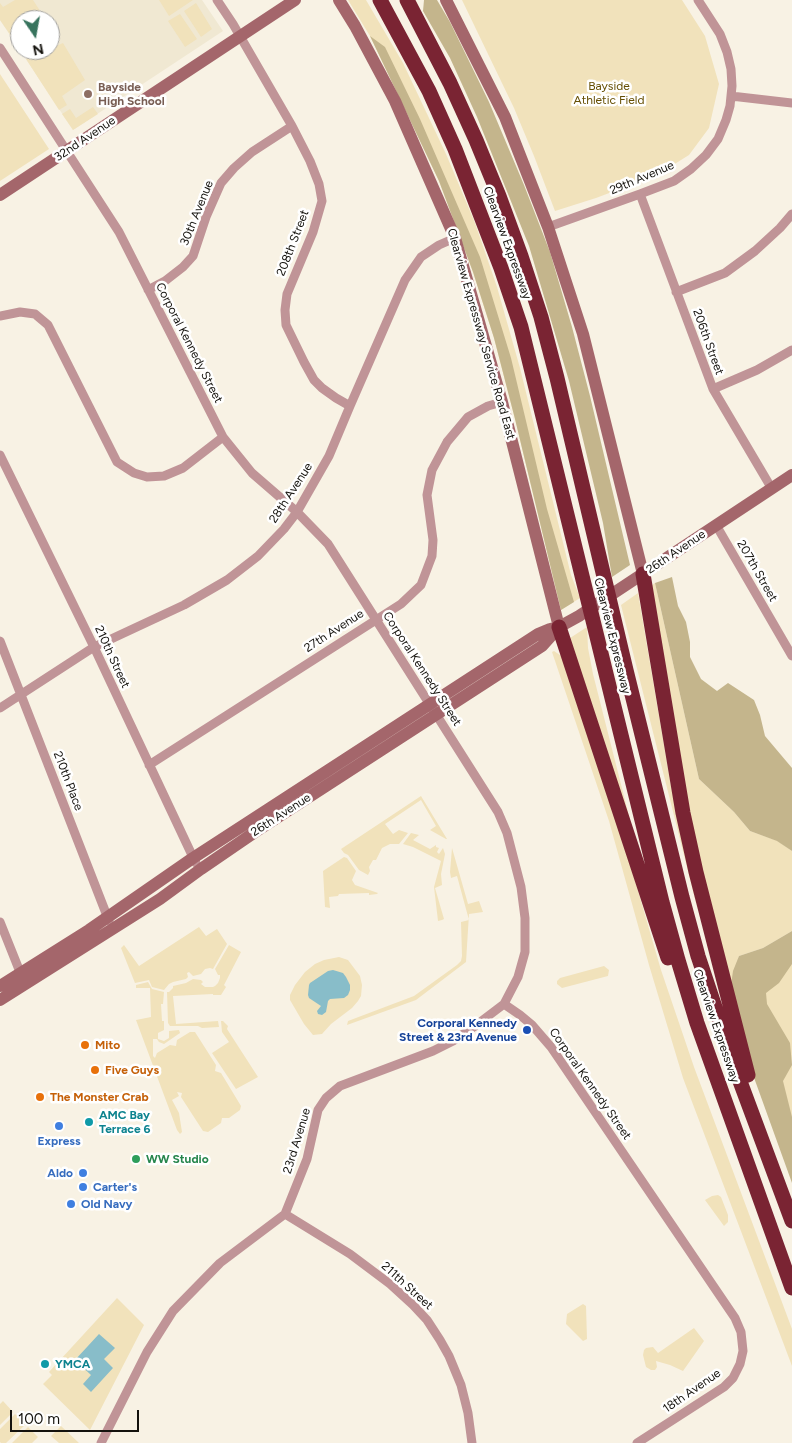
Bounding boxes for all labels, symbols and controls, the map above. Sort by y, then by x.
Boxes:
north arrow [10,10,60,60]
text: N [31,40,45,59]
park label: Bayside Athletic Field [574,79,644,107]
place label: Bayside High School [98,80,165,108]
marker: Bayside High School [82,88,94,100]
street label: 32nd Avenue [52,113,118,165]
street label: 29th Avenue [608,158,676,198]
street label: 30th Avenue [177,178,217,248]
street label: Clearview Expressway [480,185,534,301]
street label: 208th Street [274,208,312,278]
street label: Clearview Expressway Service Road East [444,227,518,441]
street label: Corporal Kennedy Street [152,280,226,406]
street label: 206th Street [689,307,727,377]
street label: 28th Avenue [266,460,316,526]
street label: 26th Avenue [644,527,708,577]
street label: 207th Street [734,538,780,604]
street label: Clearview Expressway [591,576,633,696]
street label: 27th Avenue [302,606,366,656]
street label: Corporal Kennedy Street [380,609,464,729]
street label: 210th Street [91,624,133,690]
street label: 210th Place [50,749,86,813]
street label: 26th Avenue [248,790,314,840]
street label: Clearview Expressway [690,967,742,1085]
place label: Corporal Kennedy Street & 23rd Avenue [399,1016,517,1044]
marker: Corporal Kennedy Street & 23rd Avenue [521,1024,533,1036]
street label: Corporal Kennedy Street [546,1025,634,1143]
place label: Mito [95,1038,120,1052]
marker: Mito [79,1039,91,1051]
place label: Five Guys [105,1063,159,1077]
marker: Five Guys [89,1064,101,1076]
place label: The Monster Crab [50,1090,149,1104]
marker: The Monster Crab [34,1091,46,1103]
street label: 23rd Avenue [280,1106,314,1176]
place label: AMC Bay Terrace 6 [99,1108,150,1136]
marker: AMC Bay Terrace 6 [83,1116,95,1128]
marker: Express [53,1120,65,1132]
place label: Express [37,1134,81,1148]
place label: WW Studio [146,1152,209,1166]
marker: WW Studio [130,1153,142,1165]
place label: Aldo [47,1166,73,1180]
marker: Aldo [77,1167,89,1179]
place label: Carter's [93,1180,137,1194]
marker: Carter's [77,1181,89,1193]
place label: Old Navy [81,1197,132,1211]
marker: Old Navy [65,1198,77,1210]
street label: 211th Street [378,1259,436,1313]
place label: YMCA [55,1357,90,1371]
marker: YMCA [39,1358,51,1370]
street label: 18th Avenue [660,1366,724,1416]
scale bar [12,1400,141,1432]
text: 100 m [18,1410,60,1428]

